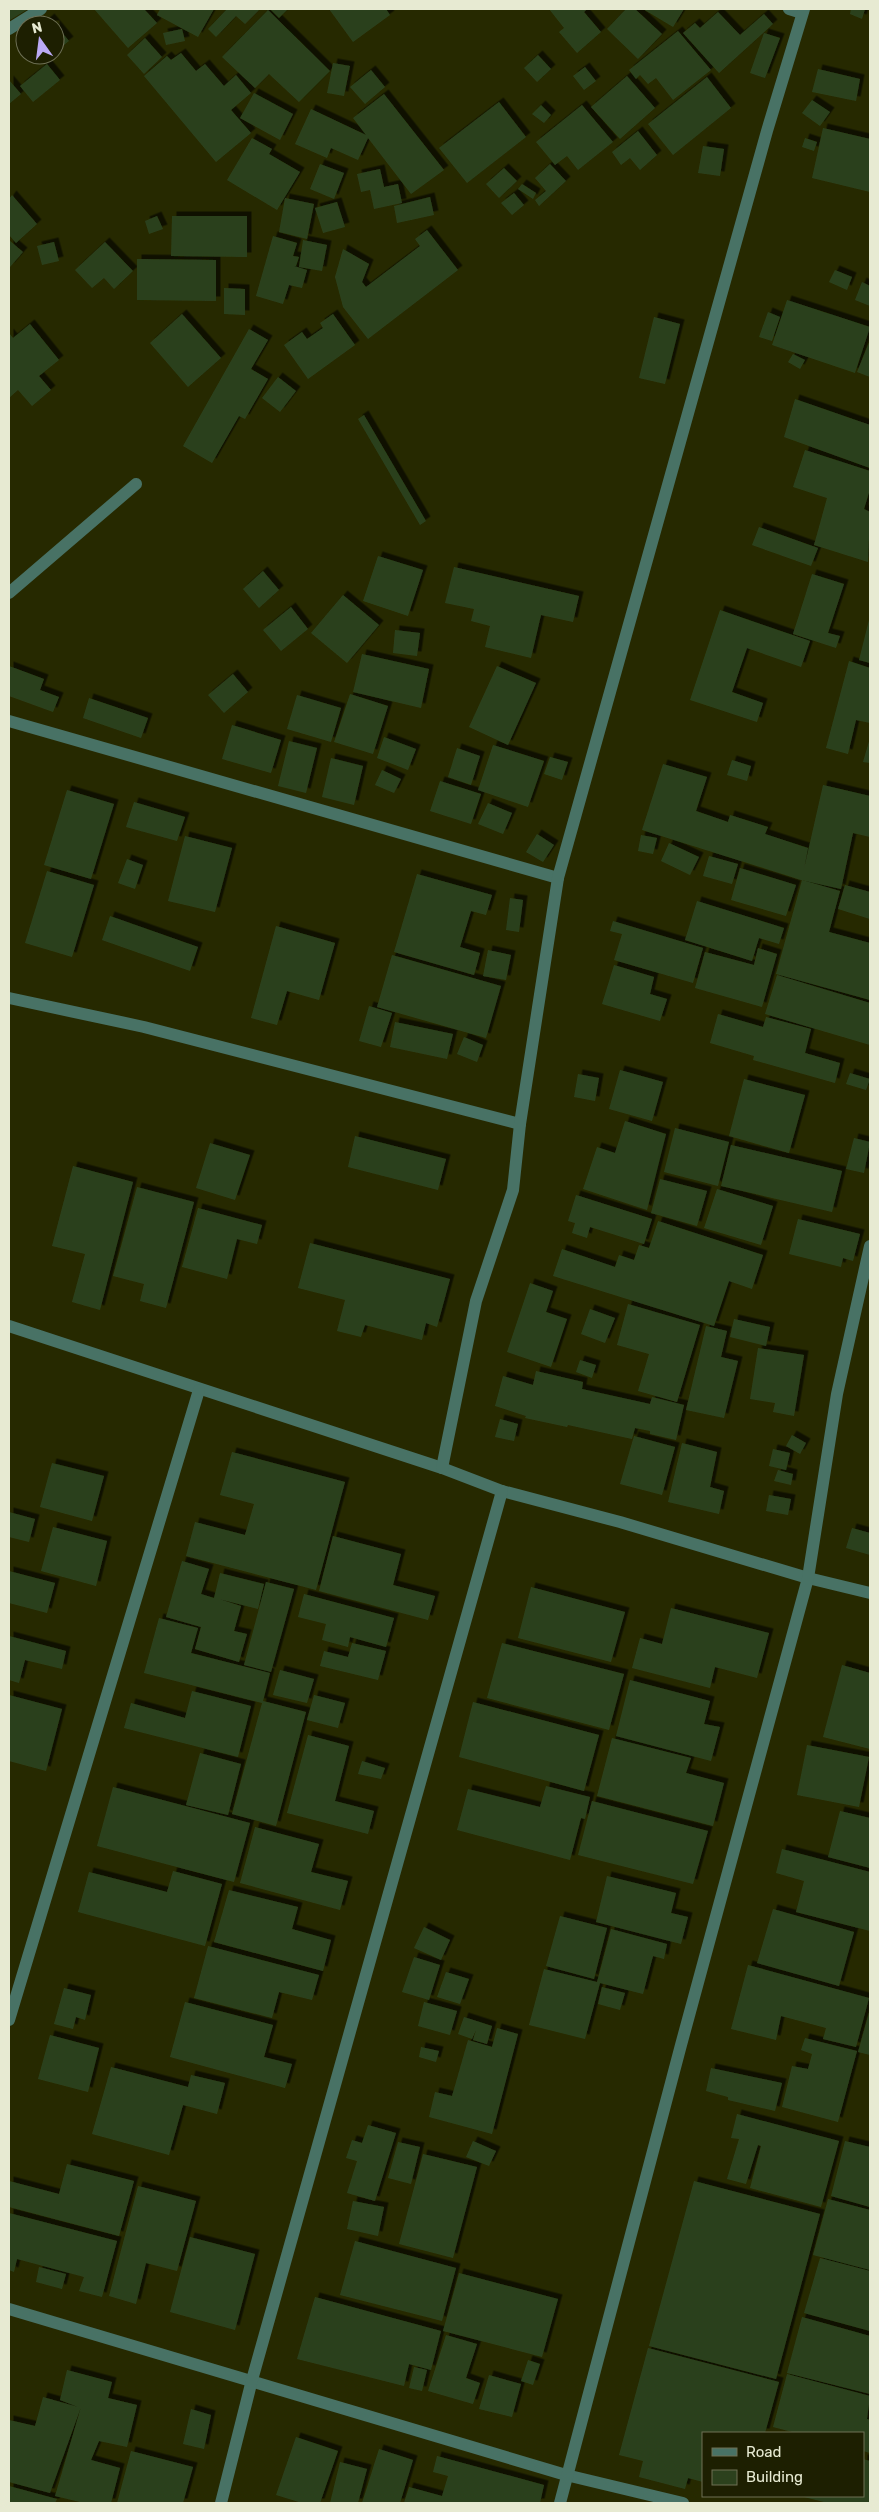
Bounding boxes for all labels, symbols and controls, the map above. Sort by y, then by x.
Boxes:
north arrow [15,15,65,65]
text: N [30,18,44,37]
legend [702,2432,864,2497]
text: Road [746,2443,782,2461]
text: Building [746,2468,803,2486]

